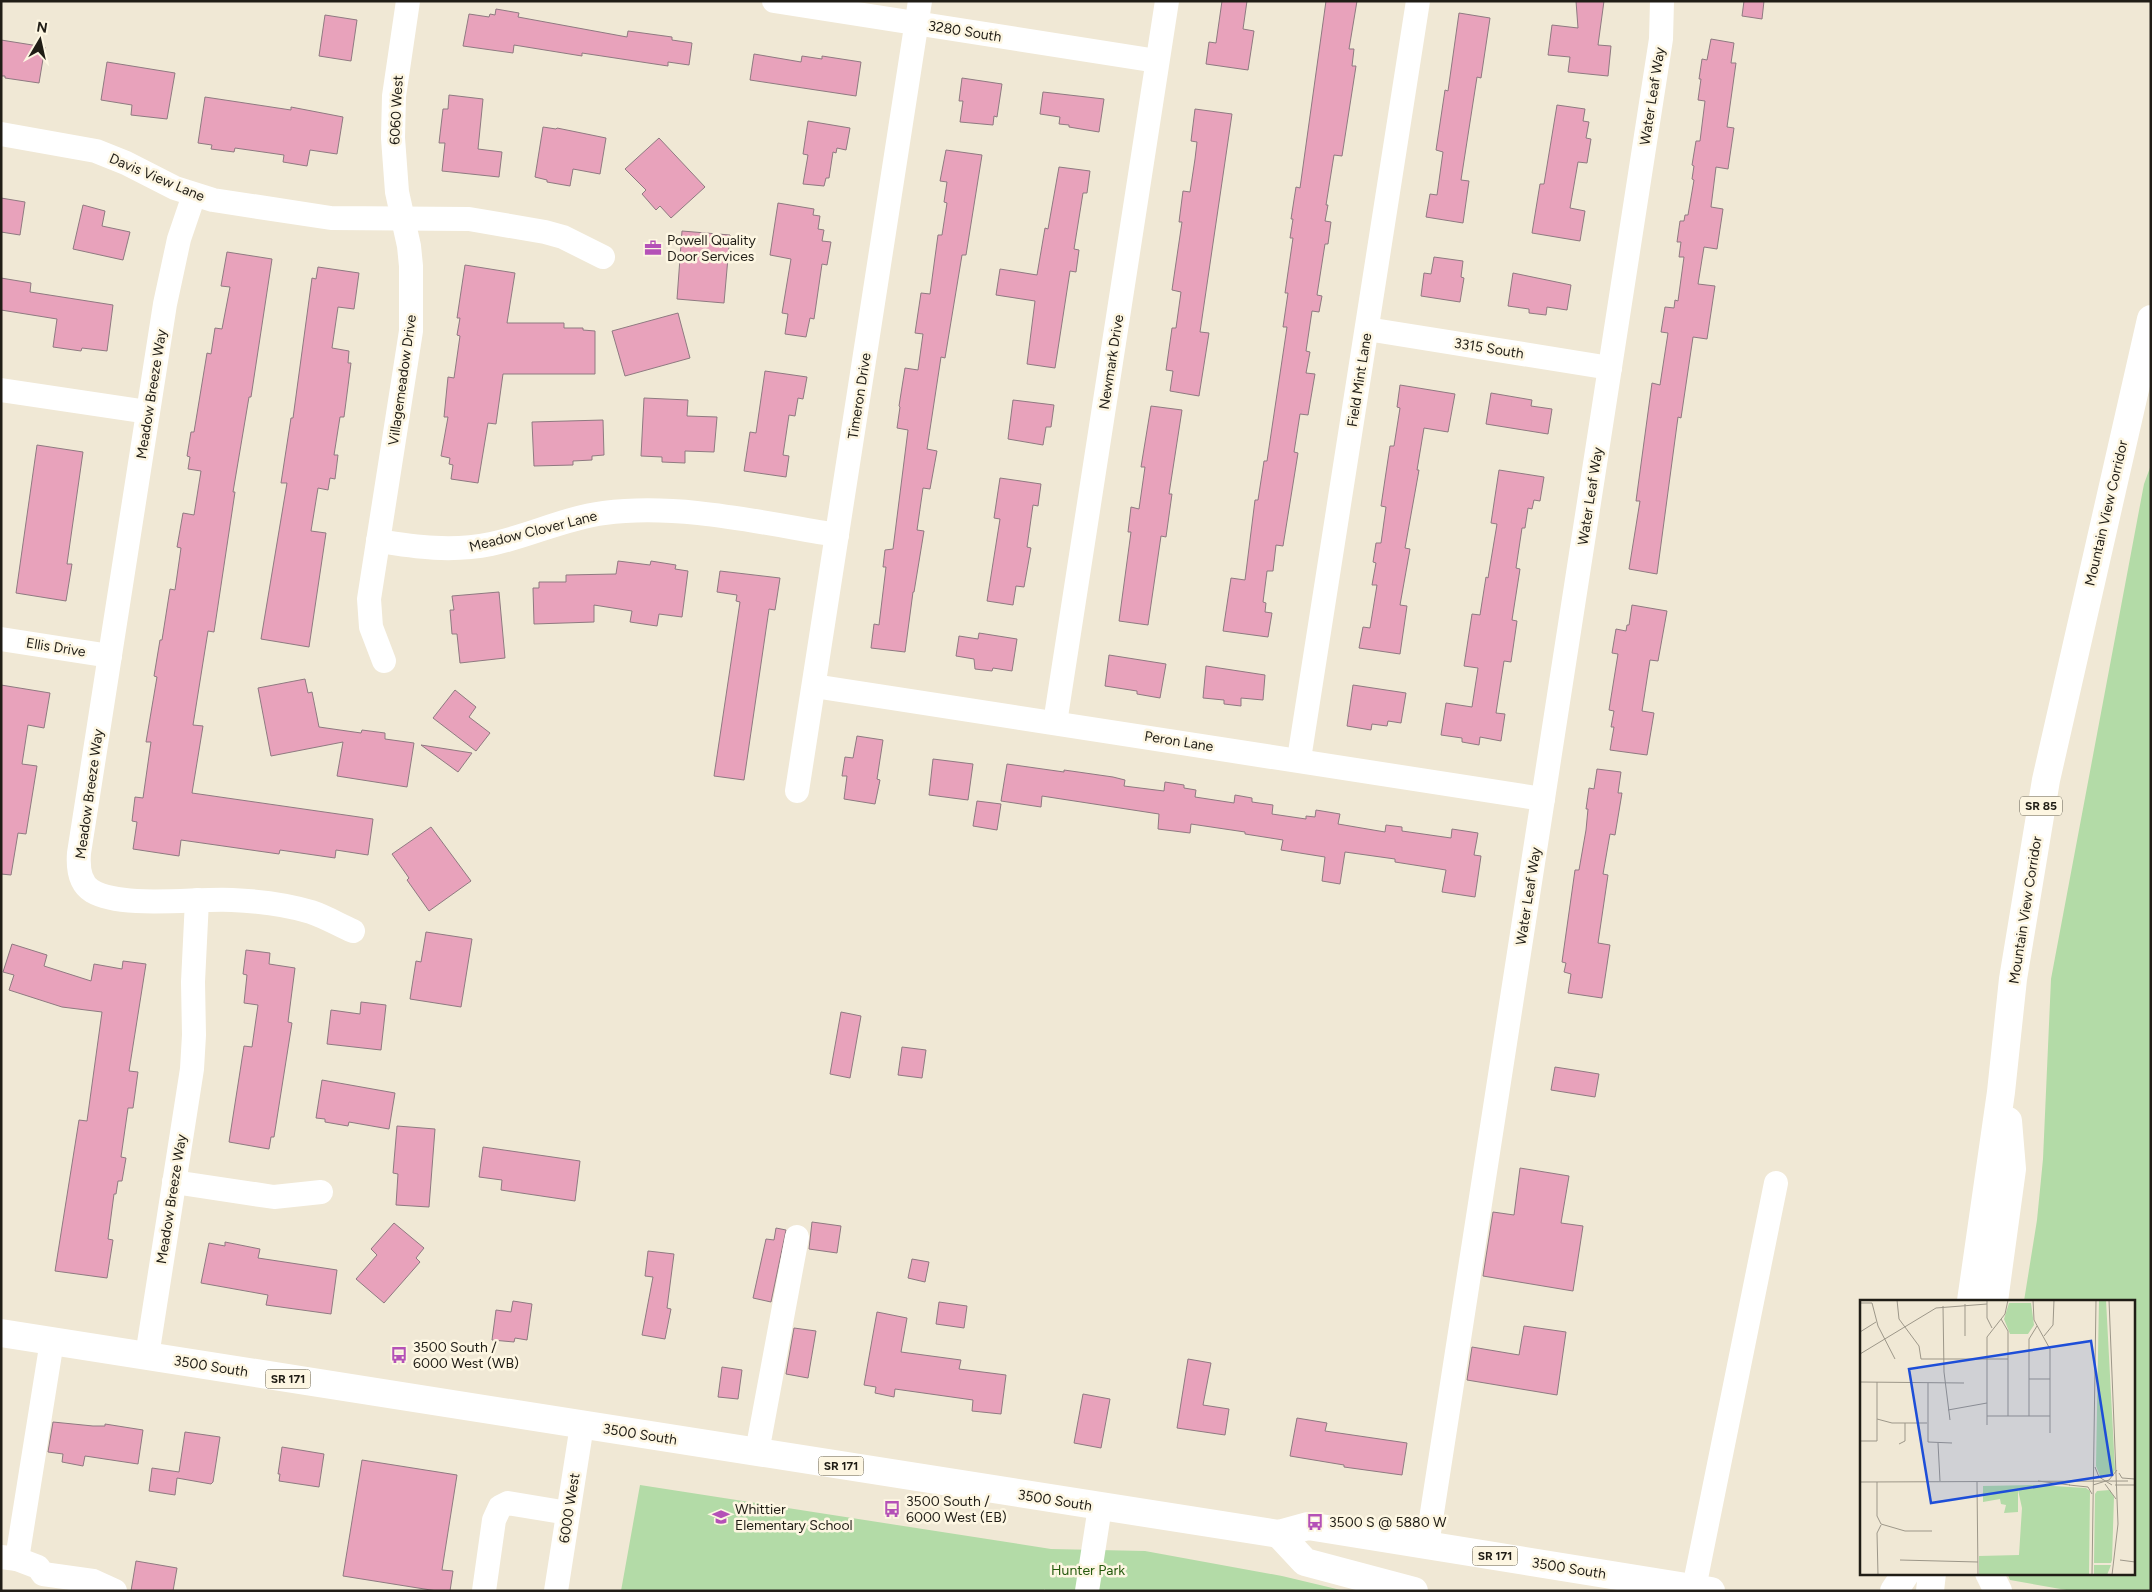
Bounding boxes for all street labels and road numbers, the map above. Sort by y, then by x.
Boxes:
street label: 3280 South [927,17,1003,46]
street label: Water Leaf Way [1636,45,1669,146]
street label: 6060 West [386,75,407,145]
street label: Davis View Lane [107,150,207,205]
street label: Villagemeadow Drive [385,313,420,446]
street label: Newmark Drive [1096,313,1127,411]
street label: Meadow Breeze Way [133,327,170,460]
street label: Field Mint Lane [1344,332,1375,428]
street label: 3315 South [1453,335,1525,362]
street label: Timeron Drive [844,351,875,440]
street label: Mountain View Corridor [2081,438,2132,588]
street label: Water Leaf Way [1574,445,1607,546]
street label: Meadow Clover Lane [467,507,599,556]
street label: Ellis Drive [25,634,87,661]
street label: Meadow Breeze Way [72,727,107,860]
street label: Peron Lane [1143,728,1215,755]
road number: SR 85 [2020,796,2062,816]
street label: Mountain View Corridor [2005,835,2046,985]
street label: Water Leaf Way [1512,845,1545,946]
street label: Meadow Breeze Way [153,1132,190,1265]
street label: 3500 South [173,1352,249,1381]
road number: SR 171 [266,1370,310,1388]
street label: 3500 South [602,1420,678,1449]
road number: SR 171 [818,1456,864,1475]
street label: 6000 West [556,1472,583,1544]
street label: 3500 South [1017,1486,1093,1515]
road number: SR 171 [1472,1546,1518,1565]
street label: 3500 South [1531,1554,1607,1583]

